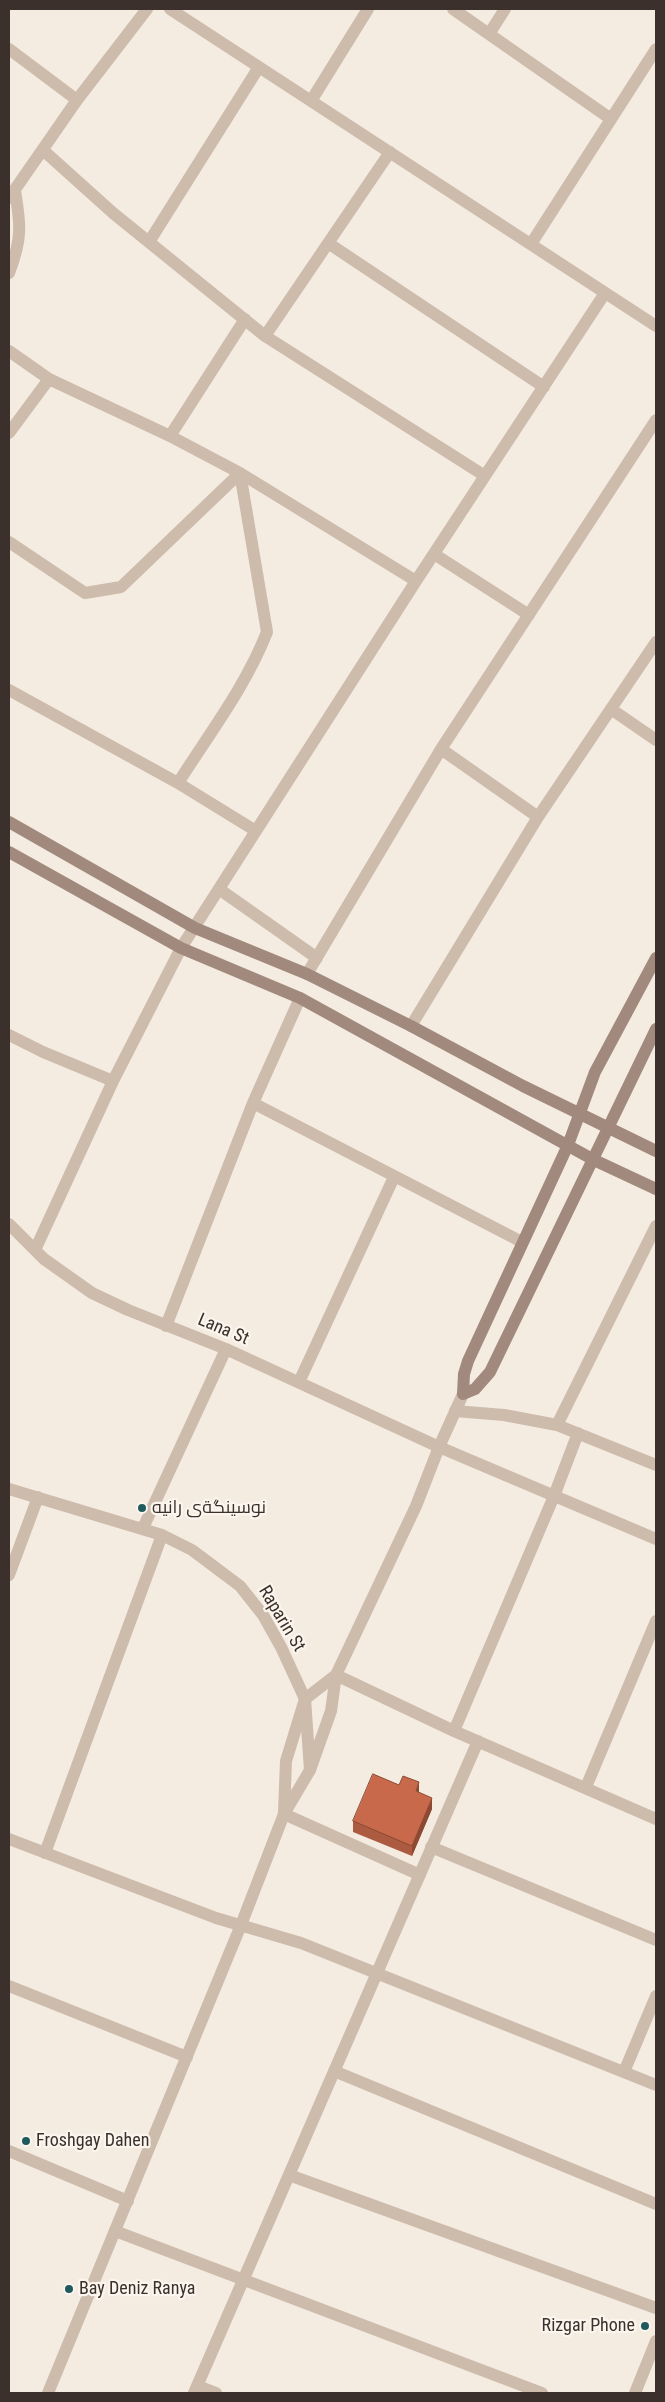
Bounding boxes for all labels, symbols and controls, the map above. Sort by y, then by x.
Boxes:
street label: Lana St [194,1310,252,1350]
place label: نوسينگةى رانيه [152,1497,266,1519]
marker: نوسينگةى رانيه [136,1502,148,1514]
street label: Raparin St [253,1582,309,1656]
place label: Froshgay Dahen [36,2130,149,2152]
marker: Froshgay Dahen [20,2135,32,2147]
place label: Bay Deniz Ranya [79,2278,195,2300]
marker: Bay Deniz Ranya [63,2283,75,2295]
place label: Rizgar Phone [542,2315,635,2337]
marker: Rizgar Phone [639,2320,651,2332]

